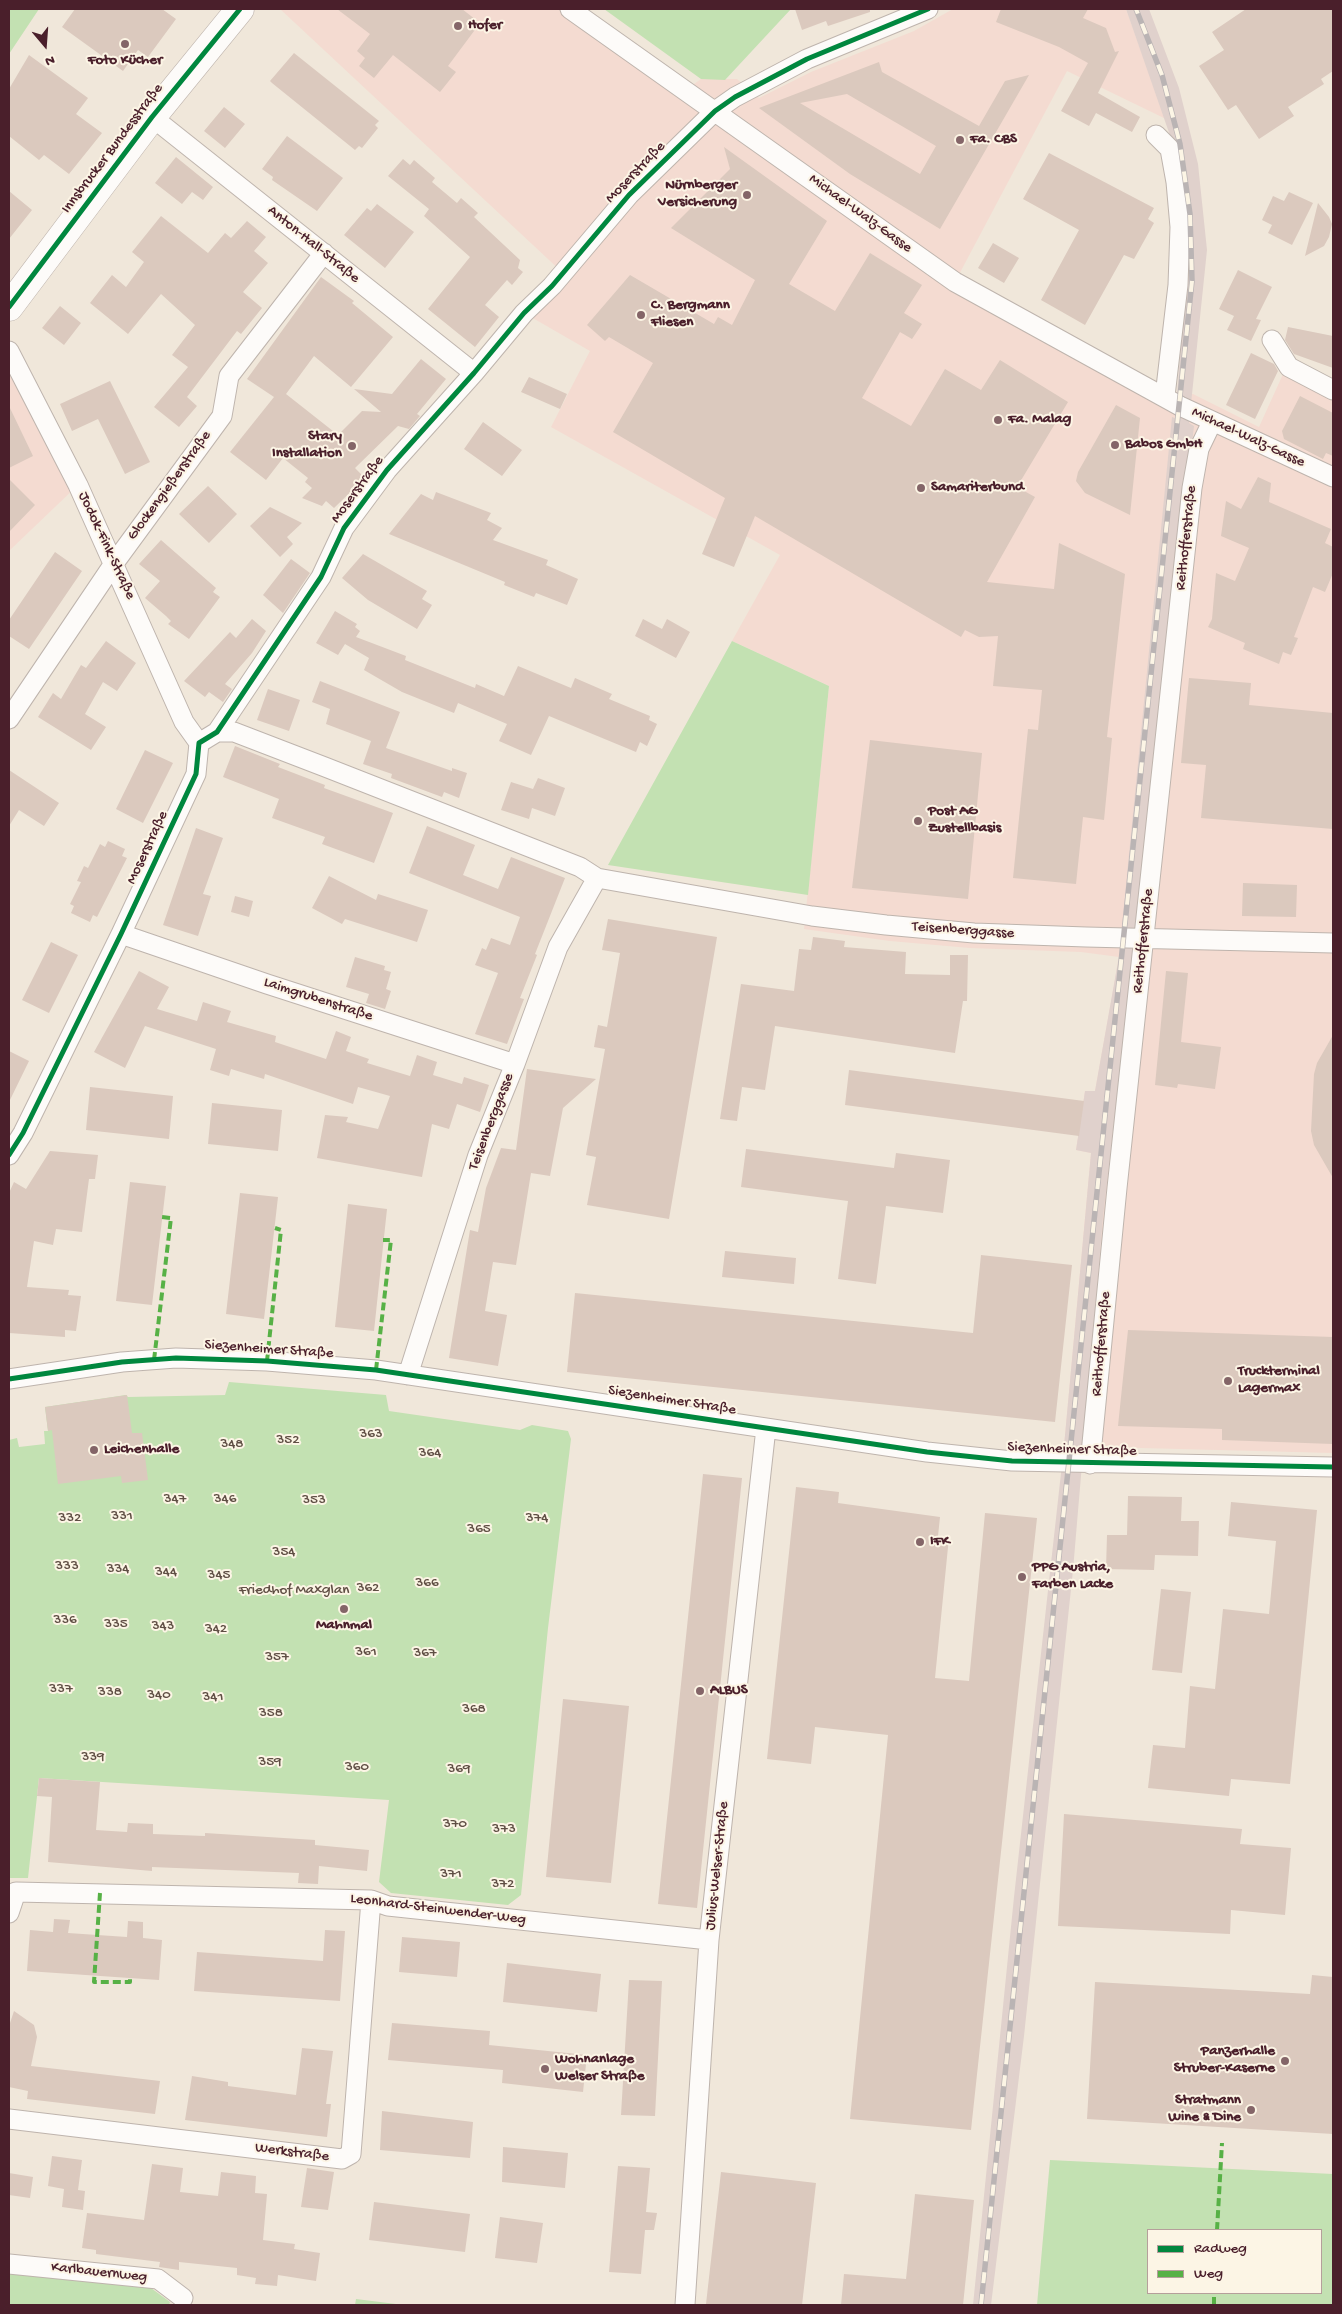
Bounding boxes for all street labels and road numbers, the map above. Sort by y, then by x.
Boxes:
street label: Innsbrucker Bundesstraße [58,80,168,218]
street label: Moserstraße [602,138,670,208]
street label: Michael-Walz-Gasse [805,171,915,257]
street label: Anton-Hall-Straße [263,202,363,288]
street label: Michael-Walz-Gasse [1188,404,1308,472]
street label: Glockengießerstraße [124,428,216,544]
street label: Moserstraße [328,453,388,527]
street label: Reithofferstraße [1173,485,1201,591]
street label: Jodok-Fink-Straße [73,489,139,603]
street label: Moserstraße [123,808,173,888]
street label: Reithofferstraße [1130,888,1158,994]
street label: Teisenberggasse [911,918,1015,944]
street label: Laimgrubenstraße [261,974,375,1026]
street label: Teisenberggasse [465,1071,519,1173]
street label: Reithofferstraße [1088,1291,1116,1397]
street label: Siezenheimer Straße [204,1337,334,1363]
street label: Siezenheimer Straße [607,1382,737,1420]
street label: Siezenheimer Straße [1007,1439,1137,1461]
street label: Julius-Welser-Straße [702,1801,734,1931]
street label: Leonhard-Steinwender-Weg [349,1890,527,1930]
street label: Werkstraße [254,2140,330,2166]
street label: Karlbauernweg [50,2259,148,2287]

